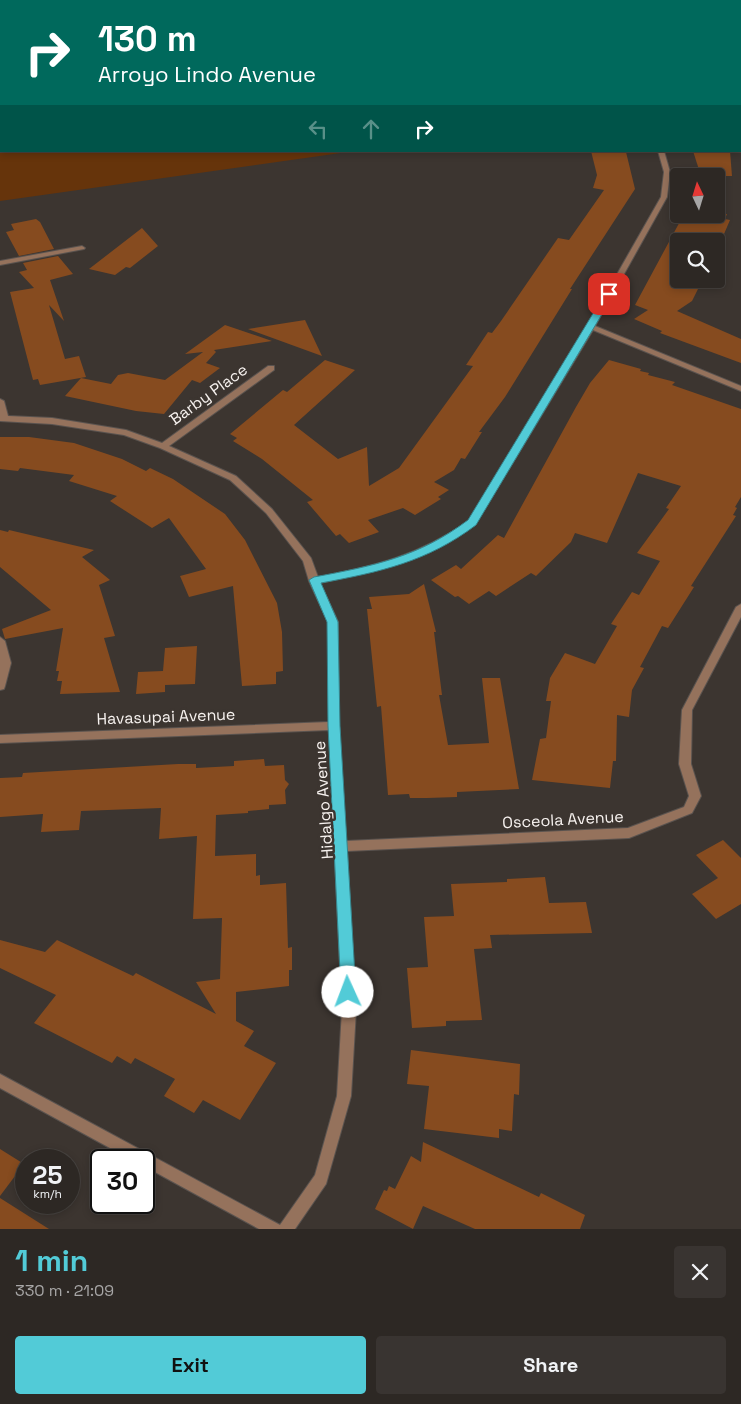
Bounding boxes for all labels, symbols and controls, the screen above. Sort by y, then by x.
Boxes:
text: 130 m [98,17,197,61]
icon: right [15,20,80,85]
text: Arroyo Lindo Avenue [98,60,316,88]
icon: left [304,115,332,143]
icon: ahead [357,115,385,143]
icon: right [410,115,438,143]
north arrow [670,168,725,222]
map controls [670,168,725,288]
button: search [670,233,725,288]
pin [588,273,630,315]
icon: arrive [595,280,623,308]
street label: Barby Place [165,359,252,430]
street label: Havasupai Avenue [96,704,236,729]
street label: Hidalgo Avenue [309,740,338,860]
street label: Osceola Avenue [502,806,624,833]
position arrow [321,965,373,1017]
speed limit sign: 30 [90,1149,155,1214]
text: 25 [33,1159,62,1191]
text: km/h [33,1186,62,1202]
text: 1 min [15,1241,88,1280]
button: close [674,1246,726,1298]
text: 330 m · 21:09 [15,1280,114,1301]
button: Exit [15,1336,366,1394]
button: Share [376,1336,726,1394]

